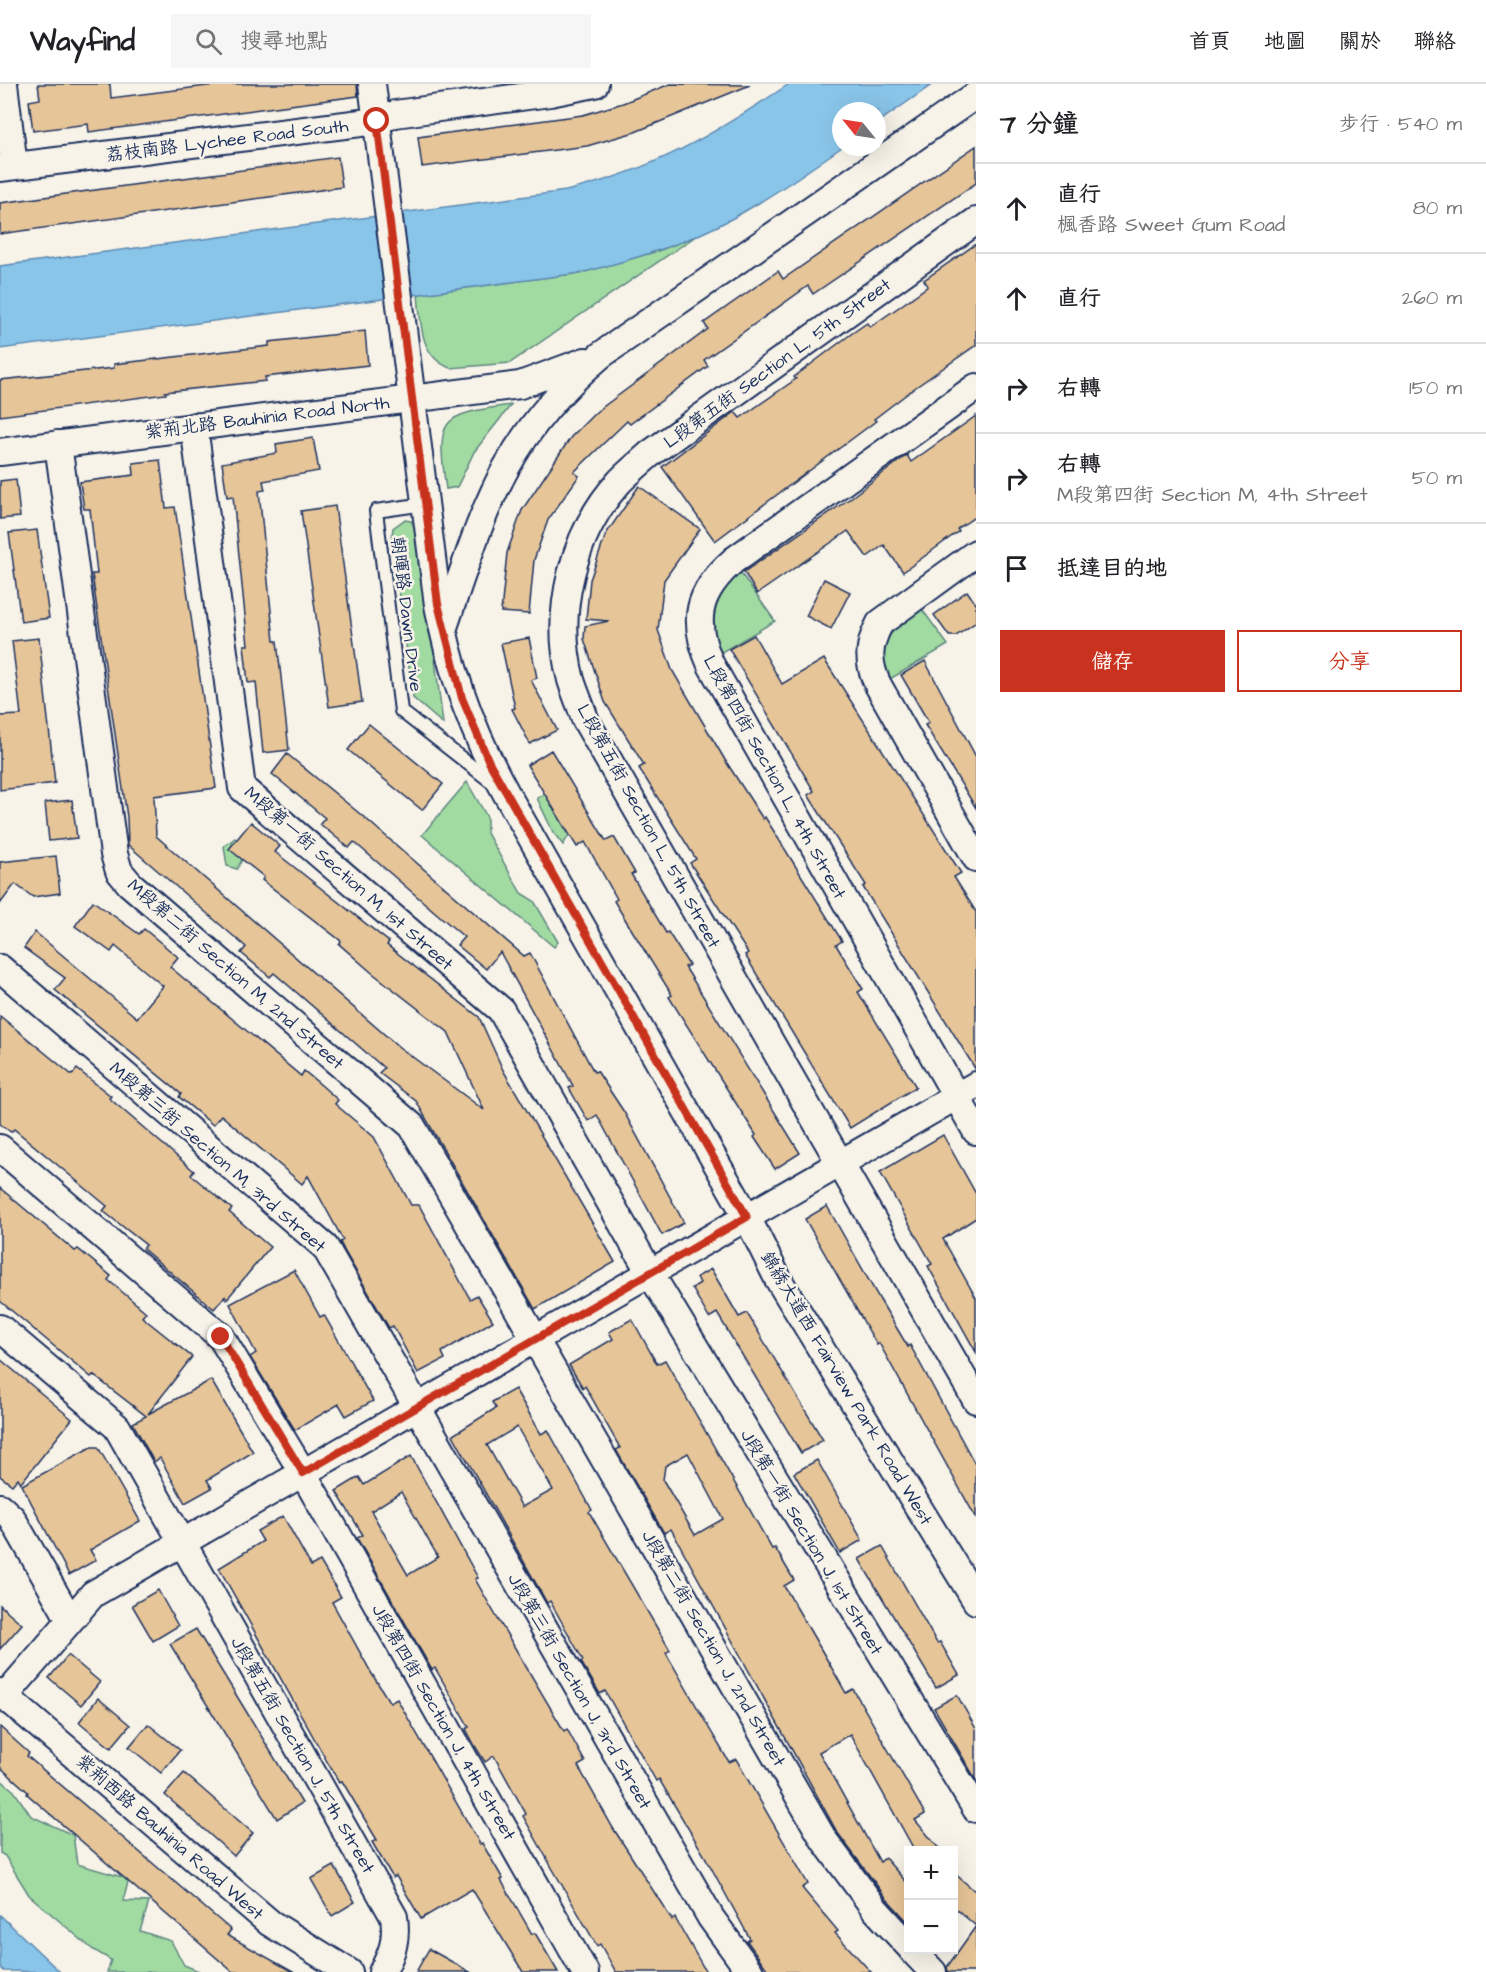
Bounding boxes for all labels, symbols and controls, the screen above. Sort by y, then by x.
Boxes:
search box [171,14,591,68]
text: Wayfind [30,22,135,61]
icon: search [192,25,225,58]
text: 搜尋地點 [240,26,328,57]
text: 首頁 [1189,27,1231,56]
text: 地圖 [1264,27,1306,56]
text: 關於 [1339,27,1381,56]
text: 聯絡 [1414,27,1456,56]
north arrow [832,102,886,156]
text: 7 分鐘 [1000,106,1078,142]
route start [363,107,389,133]
text: 步行 · 540 m [1339,110,1462,138]
street label: 荔枝南路 Lychee Road South [104,113,350,169]
text: 直行 [1057,179,1101,210]
icon: ahead [1000,192,1033,225]
text: 80 m [1413,194,1462,222]
text: 楓香路 Sweet Gum Road [1057,211,1285,239]
street label: L段第五街 Section L, 5th Street [659,272,897,454]
icon: ahead [1000,282,1033,315]
text: 直行 [1057,283,1101,314]
text: 260 m [1402,284,1462,312]
icon: right [1000,372,1033,405]
text: 右轉 [1057,373,1101,404]
text: 150 m [1409,374,1462,402]
street label: 紫荊北路 Bauhinia Road North [143,390,391,445]
text: 右轉 [1057,449,1101,480]
icon: right [1000,462,1033,495]
text: 50 m [1412,464,1462,492]
text: M段第四街 Section M, 4th Street [1057,481,1368,509]
street label: 朝暉路 Dawn Drive [385,535,428,693]
icon: arrive [1000,552,1033,585]
text: 抵達目的地 [1057,553,1167,584]
button: 儲存 [1000,630,1225,692]
button: 分享 [1237,630,1462,692]
street label: L段第四街 Section L, 4th Street [697,651,852,904]
street label: L段第五街 Section L, 5th Street [571,700,727,953]
street label: M段第一街 Section M, 1st Street [239,780,459,977]
street label: M段第二街 Section M, 2nd Street [122,873,350,1076]
street label: M段第三街 Section M, 3rd Street [104,1056,332,1259]
street label: 錦綉大道西 Fairview Park Road West [755,1247,939,1530]
route end [207,1323,233,1349]
street label: J段第一街 Section J, 1st Street [734,1425,889,1660]
street label: J段第二街 Section J, 2nd Street [635,1526,792,1772]
street label: J段第三街 Section J, 3rd Street [502,1569,658,1814]
street label: J段第四街 Section J, 4th Street [366,1600,522,1846]
street label: J段第五街 Section J, 5th Street [224,1632,381,1879]
street label: 紫荊西路 Bauhinia Road West [70,1749,270,1927]
map controls [904,1846,958,1954]
button: + [904,1846,958,1900]
button: − [904,1900,958,1954]

